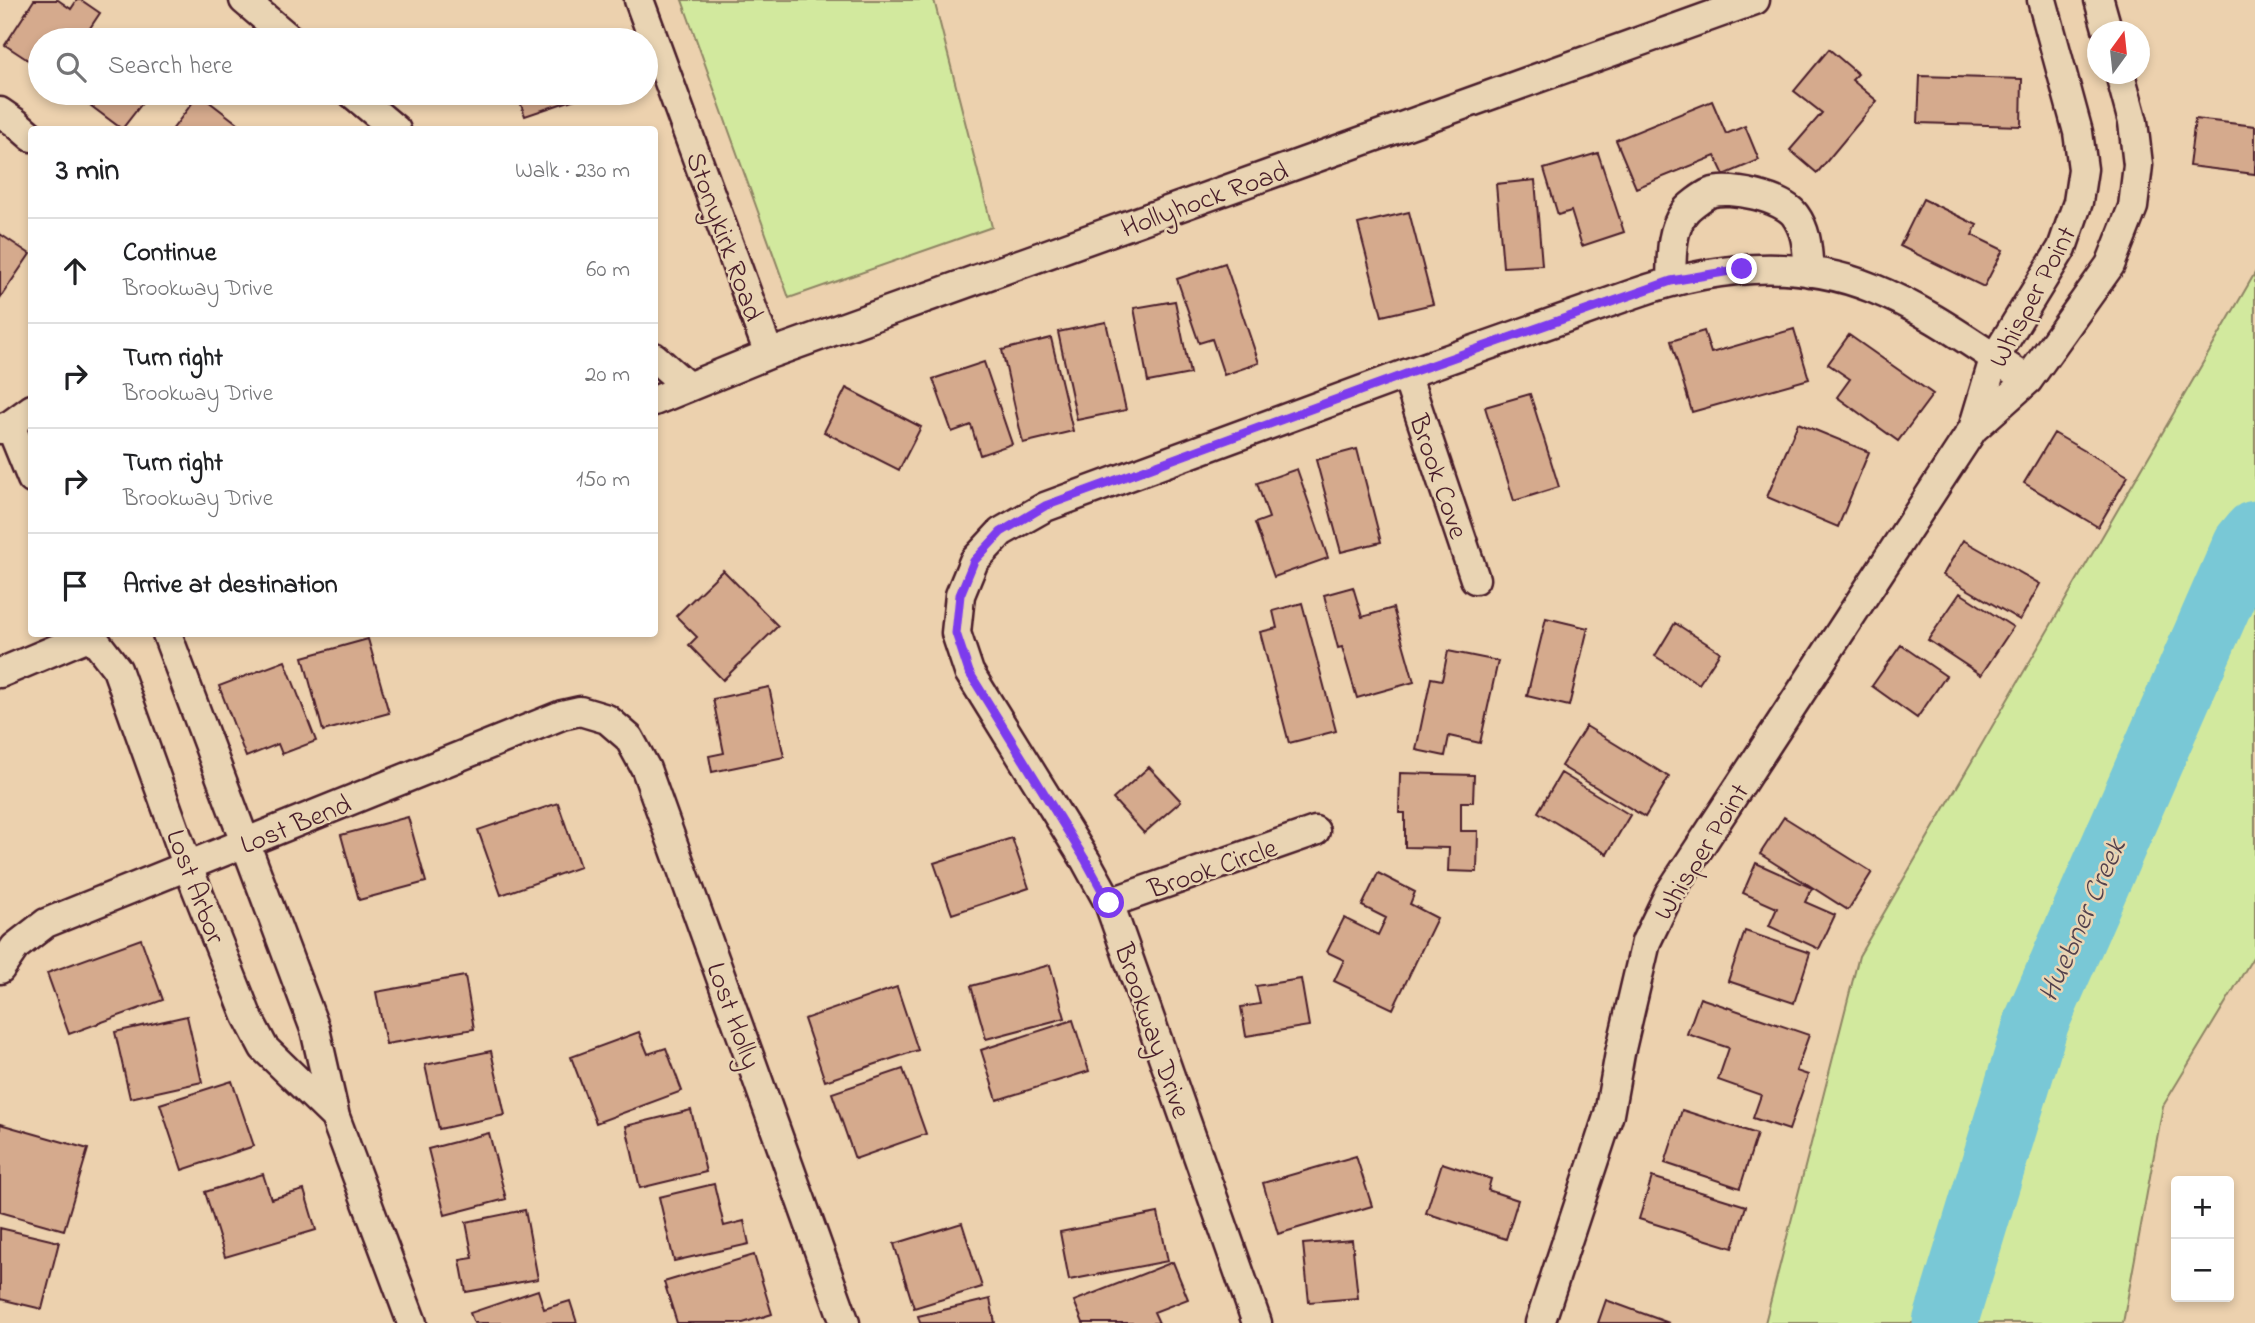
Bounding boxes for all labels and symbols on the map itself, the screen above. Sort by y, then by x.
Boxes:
north arrow [2087,21,2150,84]
street label: Stonykirk Road [673,147,772,328]
street label: Hollyhock Road [1116,152,1295,251]
street label: Whisper Point [1980,220,2089,376]
route end [1726,253,1757,284]
street label: Brook Cove [1396,408,1477,545]
street label: Whisper Point [1644,776,1761,929]
street label: Lost Bend [235,785,358,867]
street label: Lost Arbor [153,824,234,951]
street label: Brook Circle [1142,829,1284,912]
water label: Huebner Creek [2028,831,2140,1010]
route start [1093,887,1124,918]
street label: Brookway Drive [1101,937,1200,1125]
street label: Lost Holly [694,957,770,1075]

